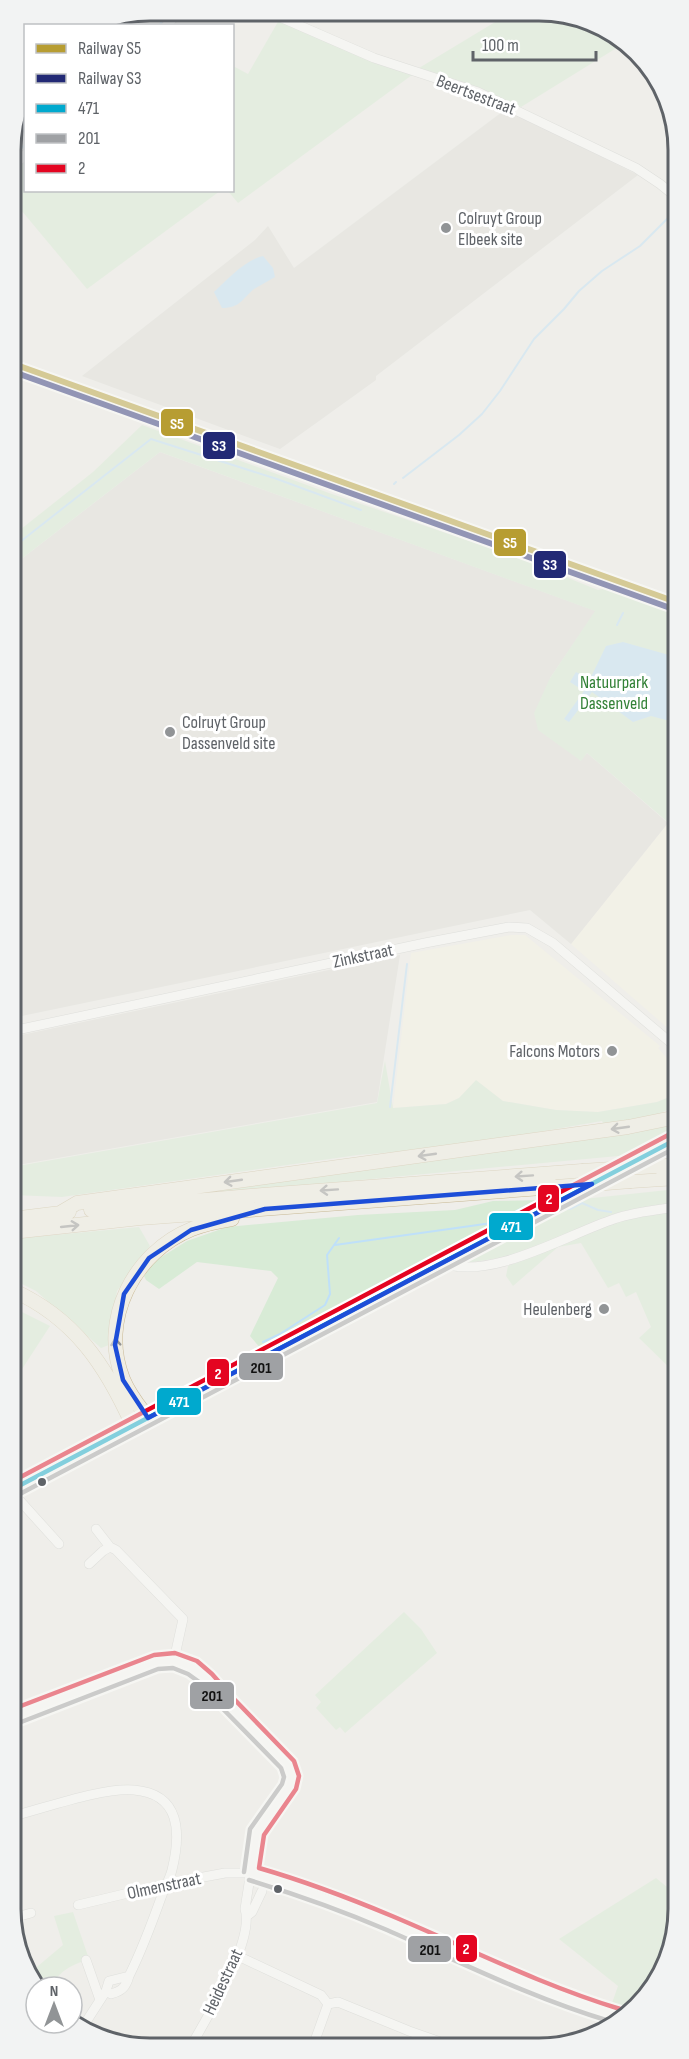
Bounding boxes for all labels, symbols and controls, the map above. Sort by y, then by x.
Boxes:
legend [24,24,234,192]
scale bar [473,24,596,62]
text: 100 m [482,35,519,56]
text: Railway S5 [78,38,141,59]
text: Railway S3 [78,68,141,89]
street label: Beertsestraat [433,70,519,120]
text: 471 [78,98,100,119]
text: 201 [78,128,100,149]
text: 2 [78,158,85,179]
place label: Colruyt Group Elbeek site [458,208,542,250]
marker: Colruyt Group Elbeek site [439,221,453,235]
line badge: S5 [160,408,194,437]
text: S5 [170,415,184,434]
line badge: S3 [202,431,236,460]
text: S3 [212,437,226,456]
line badge: S5 [493,528,527,557]
text: S5 [503,534,517,553]
line badge: S3 [533,550,567,579]
text: S3 [543,556,557,575]
park label: Natuurpark Dassenveld [580,672,648,714]
place label: Colruyt Group Dassenveld site [182,712,275,754]
marker: Colruyt Group Dassenveld site [163,725,177,739]
street label: Zinkstraat [331,939,396,973]
place label: Falcons Motors [509,1041,600,1062]
marker: Falcons Motors [605,1044,619,1058]
one-way arrow [610,1122,630,1133]
one-way arrow [417,1149,437,1160]
one-way arrow [514,1170,534,1181]
one-way arrow [224,1176,244,1187]
line badge: 2 [537,1184,560,1213]
one-way arrow [320,1185,340,1196]
text: 2 [545,1190,553,1209]
line badge: 471 [488,1212,534,1241]
text: 471 [501,1218,522,1237]
one-way arrow [60,1220,80,1231]
place label: Heulenberg [523,1299,592,1320]
marker: Heulenberg [597,1302,611,1316]
one-way arrow [111,1337,122,1357]
line badge: 201 [238,1352,284,1381]
line badge: 2 [206,1358,230,1387]
text: 201 [251,1359,272,1378]
text: 2 [214,1365,222,1384]
line badge: 471 [156,1387,202,1416]
text: 471 [169,1393,190,1412]
unlabelled marker [36,1476,48,1488]
line badge: 201 [189,1681,235,1710]
text: 201 [202,1687,223,1706]
street label: Olmenstraat [125,1868,203,1904]
unlabelled marker [272,1883,284,1895]
line badge: 2 [455,1934,478,1963]
line badge: 201 [407,1935,452,1963]
text: 2 [462,1940,470,1959]
text: 201 [420,1941,441,1960]
street label: Heidestraat [199,1945,248,2018]
north arrow [24,1975,84,2035]
text: N [50,1982,58,2001]

